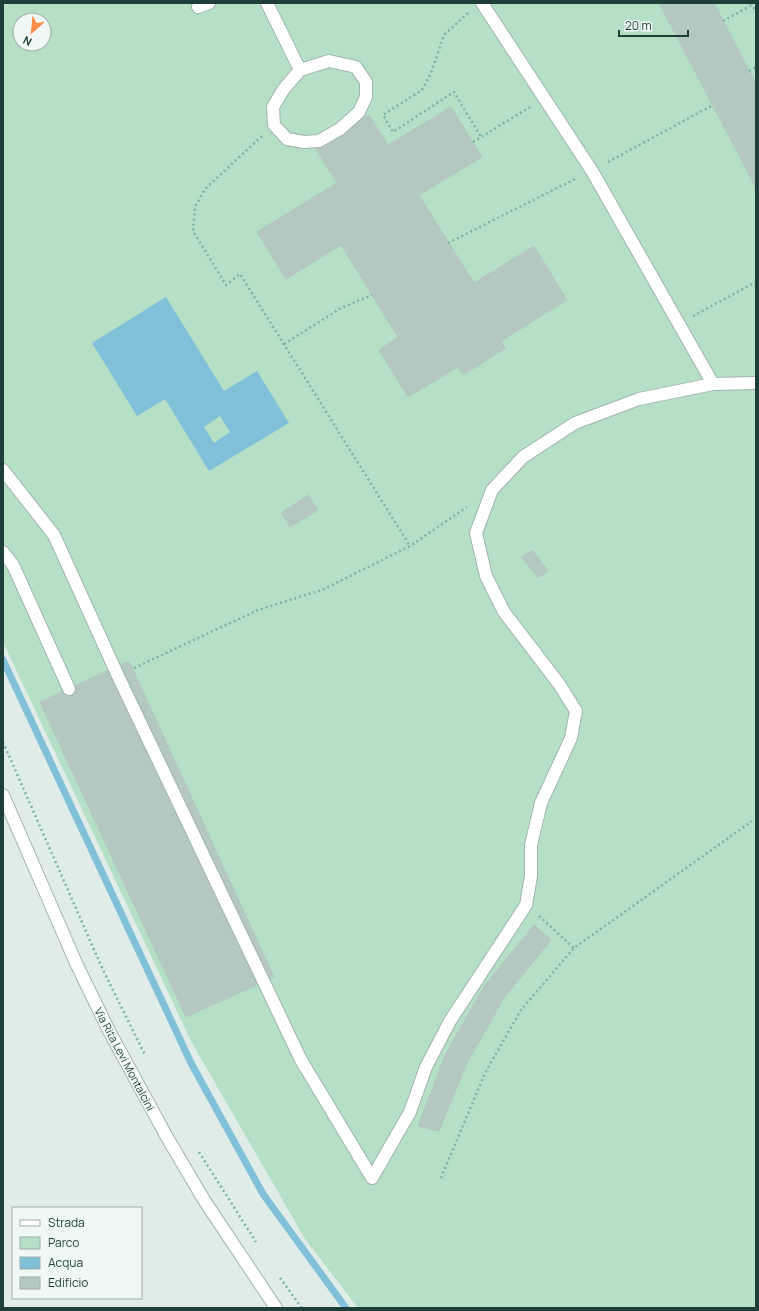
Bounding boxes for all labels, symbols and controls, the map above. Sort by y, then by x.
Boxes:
north arrow [12,12,52,52]
scale bar [619,12,688,38]
text: 20 m [625,17,652,34]
text: N [20,33,34,50]
street label: Via Rita Levi Montalcini [91,1005,159,1113]
legend [12,1207,142,1299]
text: Strada [48,1214,85,1231]
text: Parco [48,1234,79,1251]
text: Acqua [48,1254,83,1271]
text: Edificio [48,1274,88,1291]

